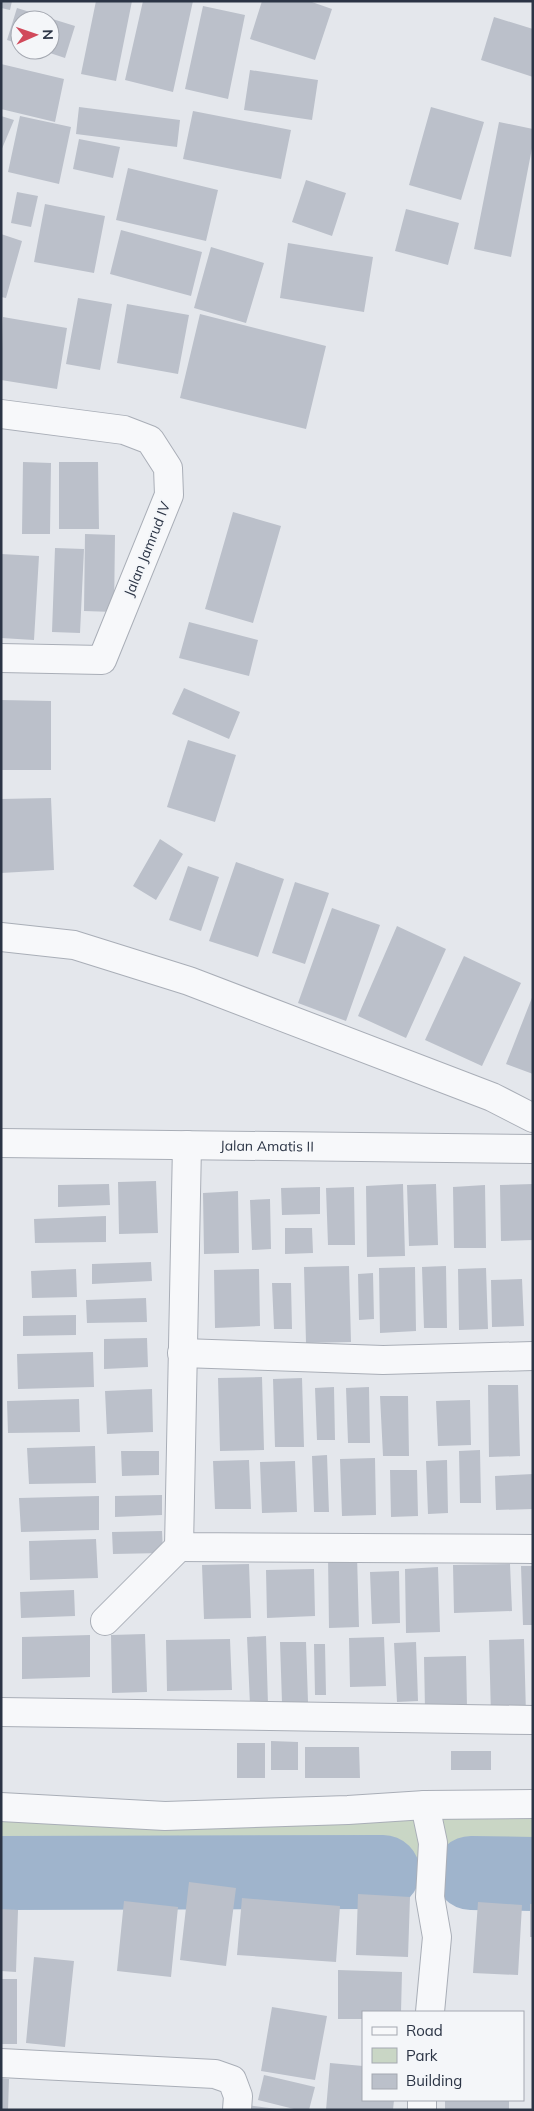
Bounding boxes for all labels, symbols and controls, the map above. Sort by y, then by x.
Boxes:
north arrow [10,10,60,60]
text: N [39,29,57,40]
street label: Jalan Jamrud IV [120,499,174,599]
street label: Jalan Amatis II [220,1136,314,1156]
legend [362,2011,524,2101]
text: Road [406,2021,443,2040]
text: Park [406,2046,438,2065]
text: Building [406,2071,462,2090]

